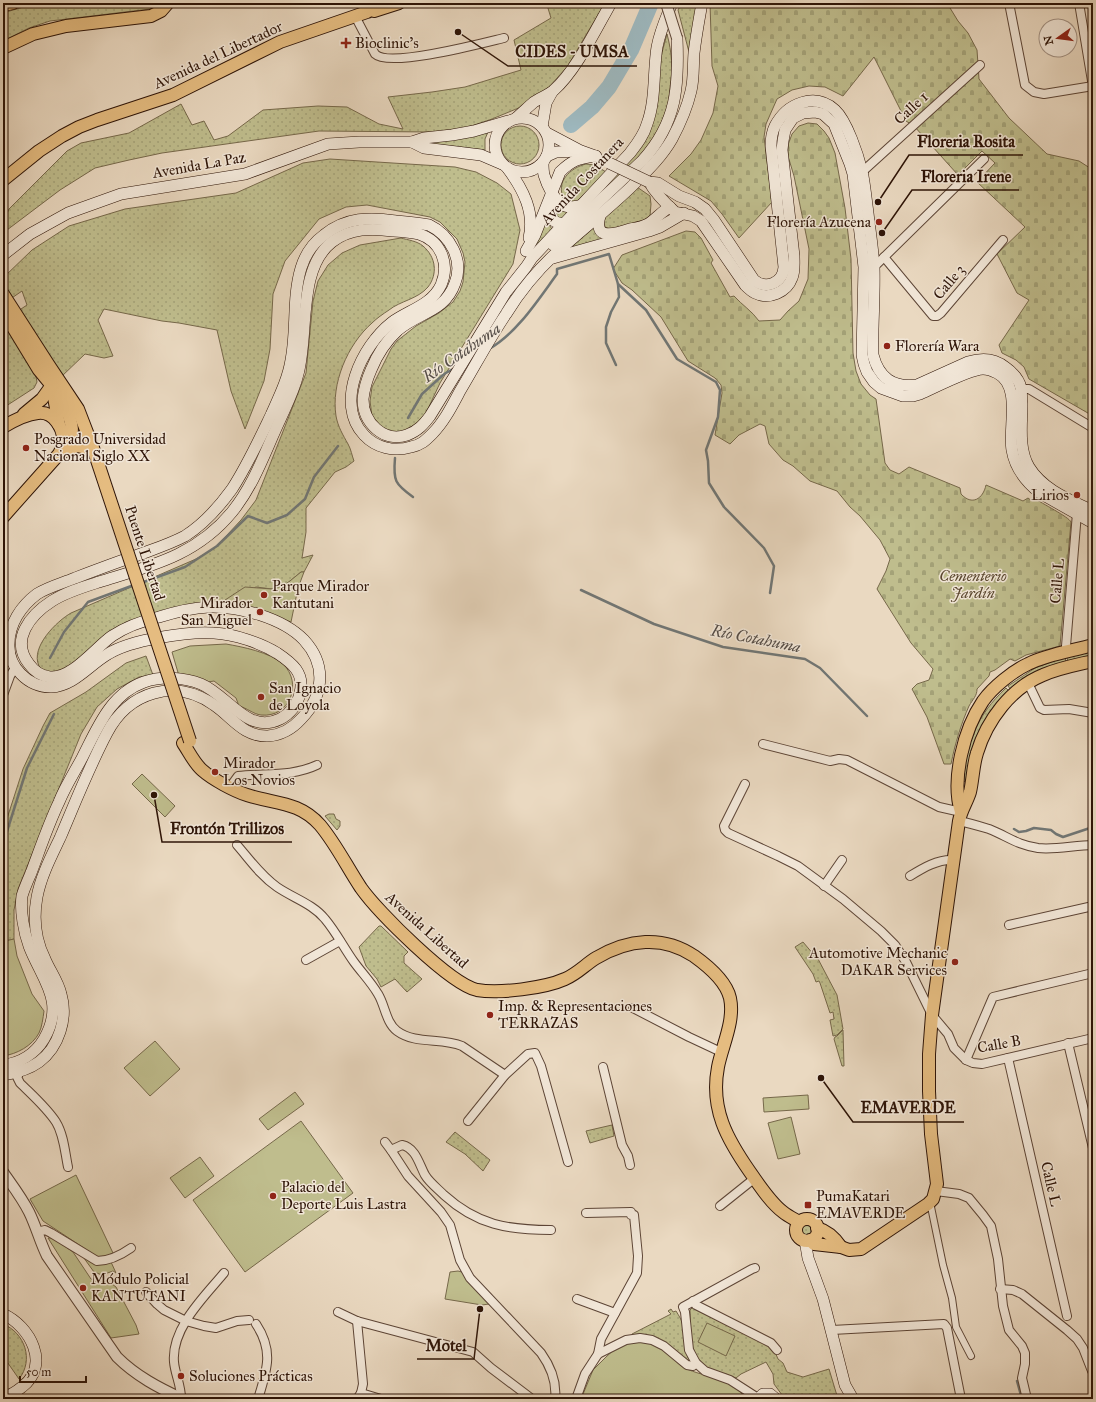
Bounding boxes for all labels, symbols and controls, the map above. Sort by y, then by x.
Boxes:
street label: Avenida del Libertador [150,17,286,93]
north arrow [1038,18,1078,58]
place label: Bioclinic's [355,34,419,52]
text: N [1041,34,1056,46]
marker: Bioclinic's [340,37,352,49]
callout: CIDES - UMSA [508,38,637,66]
text: CIDES - UMSA [515,42,629,61]
street label: Calle 1 [890,88,932,128]
callout: Floreria Rosita [909,127,1023,155]
text: Floreria Rosita [917,132,1016,151]
street label: Avenida Costanera [536,133,628,229]
street label: Avenida La Paz [150,148,247,182]
callout: Floreria Irene [912,162,1019,190]
text: Floreria Irene [921,167,1012,186]
place label: Florería Azucena [766,213,872,231]
marker: Florería Azucena [874,217,884,227]
street label: Calle 3 [929,261,969,303]
water label: Río Cotahuma [418,318,504,387]
place label: Florería Wara [895,337,980,355]
marker: Florería Wara [882,341,892,351]
place label: Posgrado Universidad Nacional Siglo XX [34,430,167,465]
marker: Posgrado Universidad Nacional Siglo XX [21,443,31,453]
place label: Lirios [1031,486,1069,504]
marker: Lirios [1072,490,1082,500]
street label: Puente Libertad [121,503,169,603]
street label: Calle L [1046,558,1068,604]
park label: Cementerio Jardín [939,567,1007,602]
place label: Parque Mirador Kantutani [272,577,370,612]
marker: Parque Mirador Kantutani [259,590,269,600]
place label: Mirador San Miguel [181,594,253,629]
marker: Mirador San Miguel [255,607,265,617]
water label: Río Cotahuma [708,620,803,657]
place label: San Ignacio de Loyola [269,679,341,714]
marker: San Ignacio de Loyola [256,692,266,702]
place label: Mirador Los Novios [223,754,295,789]
marker: Mirador Los Novios [210,767,220,777]
callout: Frontón Trillizos [162,814,292,842]
text: Frontón Trillizos [170,819,284,838]
street label: Avenida Libertad [381,887,473,972]
place label: Automotive Mechanic DAKAR Services [808,944,947,979]
marker: Automotive Mechanic DAKAR Services [950,957,960,967]
place label: Imp. & Representaciones TERRAZAS [498,997,652,1032]
marker: Imp. & Representaciones TERRAZAS [485,1010,495,1020]
street label: Calle B [976,1031,1022,1057]
callout: EMAVERDE [853,1094,964,1122]
text: EMAVERDE [860,1098,956,1117]
street label: Calle L [1037,1160,1065,1208]
place label: Palacio del Deporte Luis Lastra [281,1178,407,1213]
place label: PumaKatari EMAVERDE [816,1187,906,1222]
marker: Palacio del Deporte Luis Lastra [268,1191,278,1201]
marker: PumaKatari EMAVERDE [803,1200,813,1210]
place label: Módulo Policial KANTUTANI [91,1270,190,1305]
marker: Módulo Policial KANTUTANI [78,1283,88,1293]
callout: Motel [417,1331,474,1359]
text: Motel [425,1336,467,1355]
scale bar [20,1358,86,1384]
text: 50 m [26,1365,51,1379]
place label: Soluciones Prácticas [189,1367,313,1385]
marker: Soluciones Prácticas [176,1371,186,1381]

